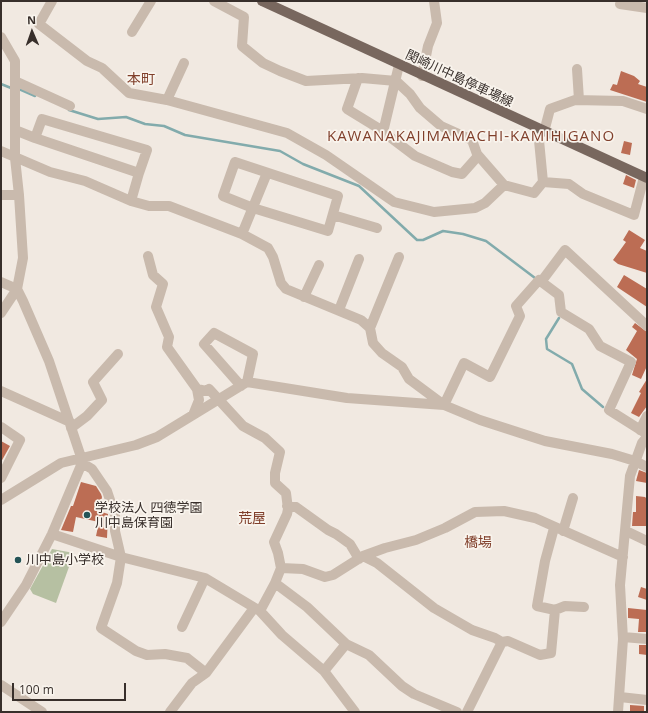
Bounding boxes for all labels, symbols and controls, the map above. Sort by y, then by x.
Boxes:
north arrow [12,12,52,52]
text: N [27,12,36,27]
street label: 関崎川中島停車場線 [403,47,515,111]
district label: 本町 [127,72,155,88]
district label: KAWANAKAJIMAMACHI-KAMIHIGANO [327,128,615,146]
place label: 学校法人 四徳学園 川中島保育園 [95,500,202,531]
marker: 学校法人 四徳学園 川中島保育園 [82,510,92,520]
district label: 荒屋 [238,511,266,527]
district label: 橋場 [464,535,492,551]
place label: 川中島小学校 [26,552,104,568]
marker: 川中島小学校 [13,555,23,565]
scale bar [14,675,128,701]
text: 100 m [19,681,54,698]

